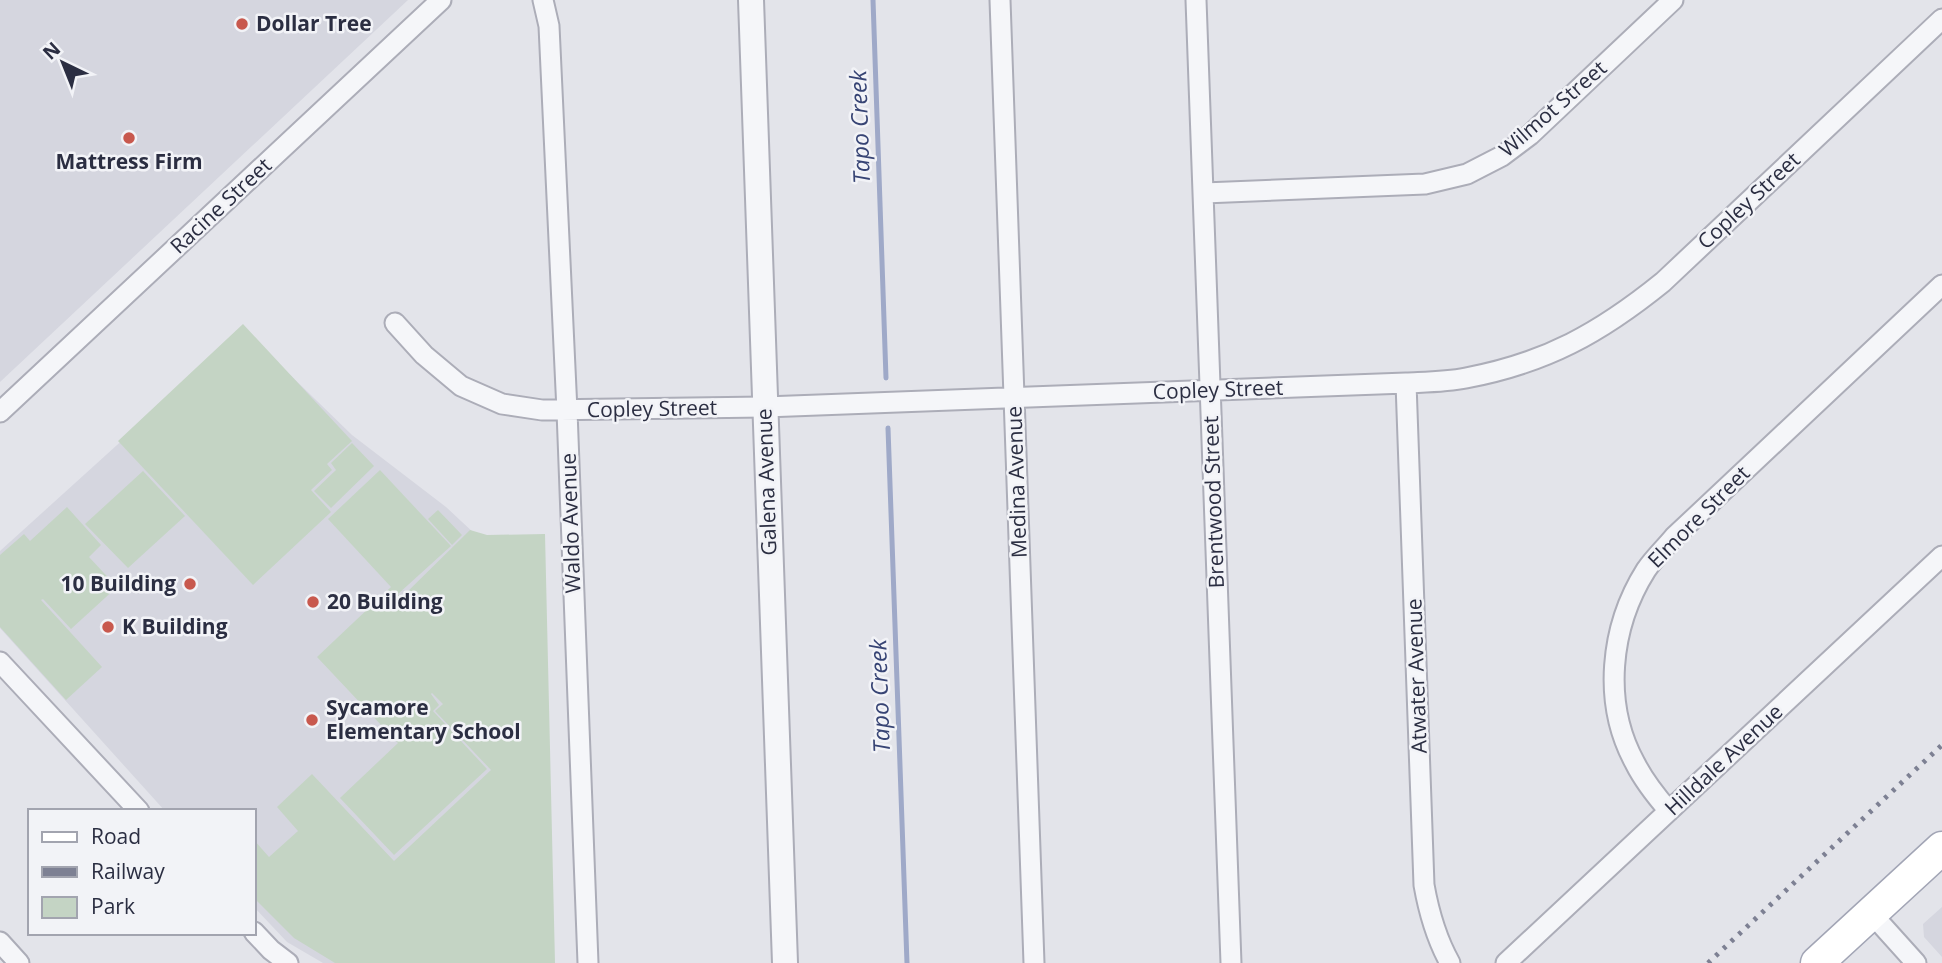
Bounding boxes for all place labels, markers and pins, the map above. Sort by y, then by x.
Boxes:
place label: Dollar Tree [256,9,372,37]
marker: Dollar Tree [234,16,250,32]
marker: Mattress Firm [121,130,137,146]
place label: Mattress Firm [55,147,203,175]
place label: 10 Building [60,569,176,597]
marker: 10 Building [182,576,198,592]
place label: 20 Building [327,587,443,615]
marker: 20 Building [305,594,321,610]
place label: K Building [122,612,228,640]
marker: K Building [100,619,116,635]
place label: Sycamore Elementary School [326,693,521,745]
marker: Sycamore Elementary School [304,712,320,728]

